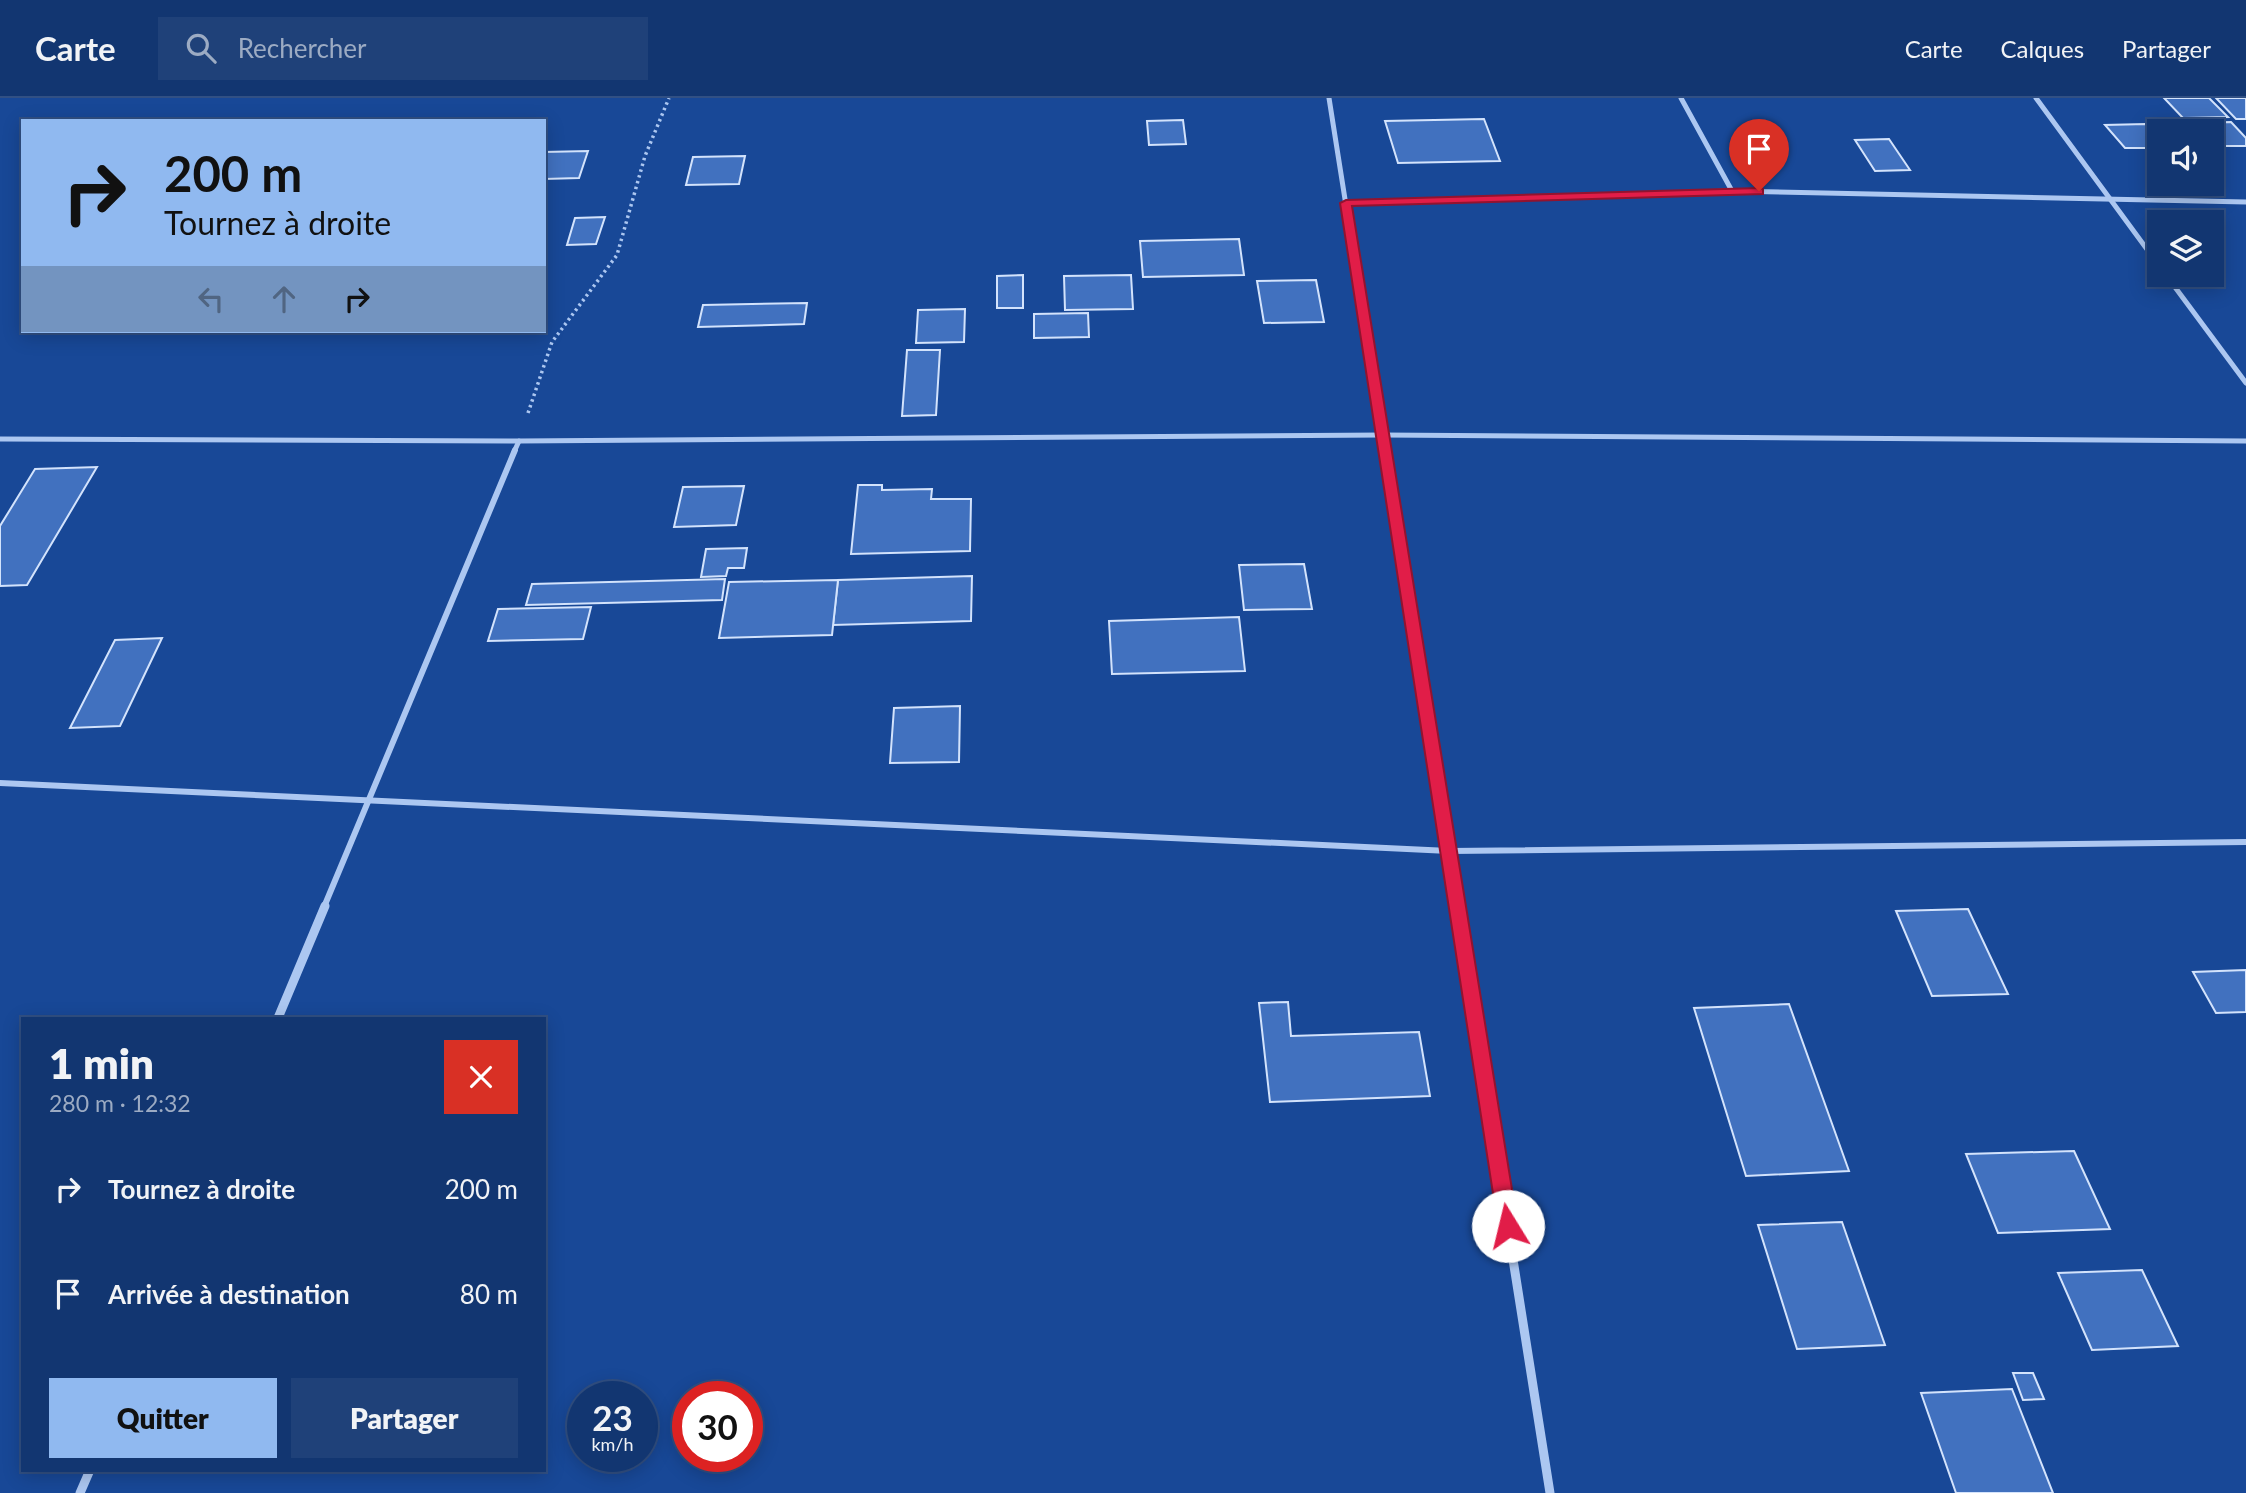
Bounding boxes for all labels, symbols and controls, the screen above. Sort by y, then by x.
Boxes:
search box [158,17,648,80]
text: Carte [35,28,116,68]
icon: search [182,29,220,67]
text: Rechercher [238,32,367,64]
text: Carte [1905,34,1963,63]
text: Calques [2001,34,2084,63]
text: Partager [2122,34,2211,63]
pin [1729,119,1789,191]
map controls [2147,119,2224,287]
button: sound [2147,119,2224,196]
icon: arrive [1740,130,1778,168]
text: 200 m [164,144,302,202]
icon: right [49,147,140,238]
text: Tournez à droite [164,203,391,242]
button: layers [2147,210,2224,287]
icon: left [192,280,230,318]
icon: ahead [265,280,303,318]
icon: right [338,280,376,318]
text: 1 min [49,1038,154,1088]
button: close [444,1040,518,1114]
text: 280 m · 12:32 [49,1089,191,1117]
icon: right [49,1170,87,1208]
text: Tournez à droite [108,1173,295,1205]
text: 200 m [445,1173,518,1205]
position arrow [1471,1189,1545,1263]
icon: arrive [49,1275,87,1313]
text: Arrivée à destination [108,1278,350,1310]
text: 80 m [460,1278,518,1310]
button: Quitter [49,1378,277,1458]
button: Partager [291,1378,518,1458]
speed limit sign: 30 [672,1381,763,1472]
text: 23 [592,1396,633,1438]
text: km/h [591,1433,634,1455]

